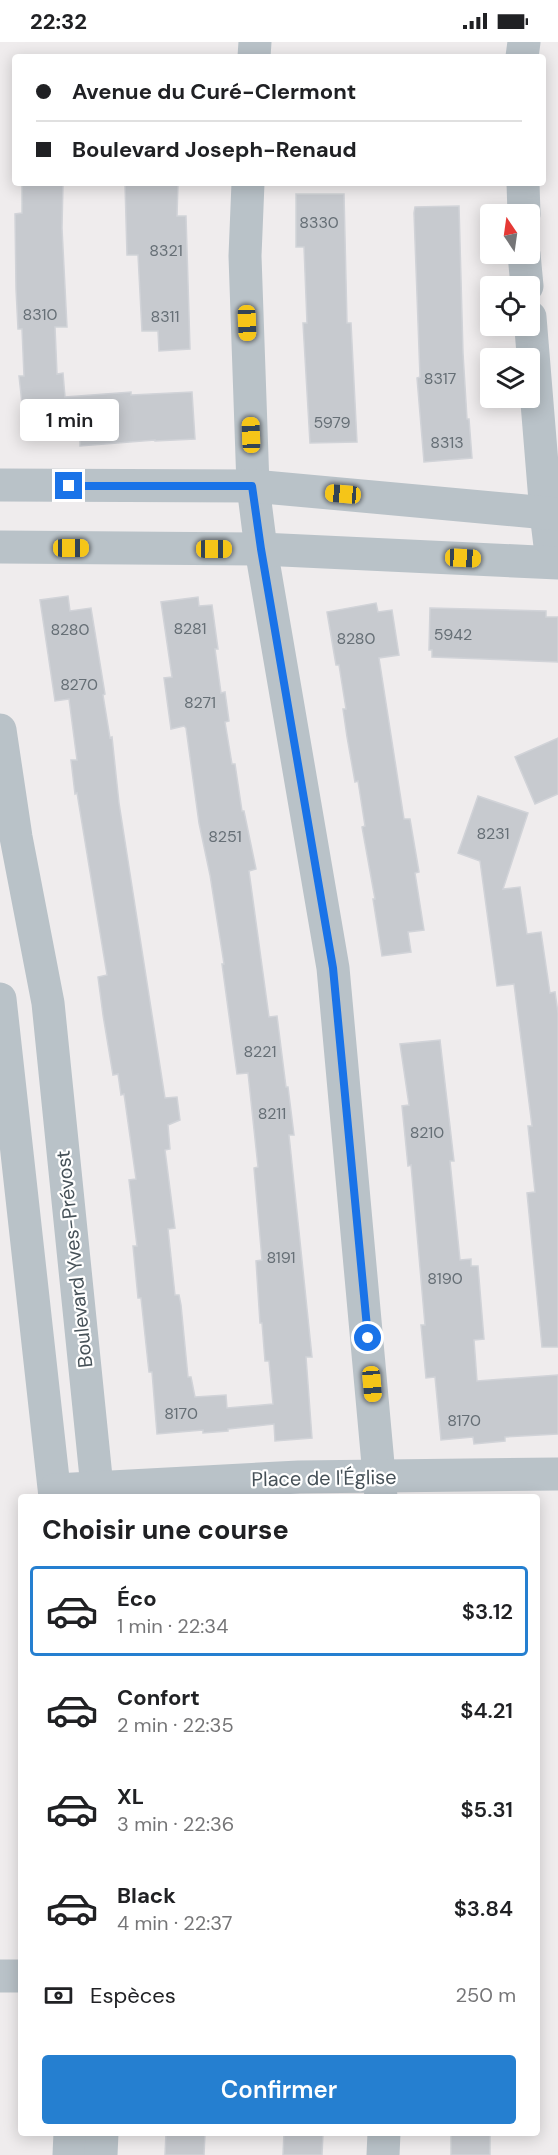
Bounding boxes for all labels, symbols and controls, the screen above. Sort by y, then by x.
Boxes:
text: 22:32 [30,7,87,36]
text: Avenue du Curé-Clermont [72,77,356,106]
text: Boulevard Joseph-Renaud [72,135,357,164]
north arrow [480,204,540,264]
map controls [480,204,540,408]
house number: 8330 [299,212,339,233]
house number: 8321 [149,240,183,261]
button: locate [480,276,540,336]
house number: 8310 [23,304,57,325]
car [237,305,257,341]
house number: 8311 [151,306,179,327]
button: layers [480,348,540,408]
house number: 8317 [424,368,456,389]
callout: 1 min [20,399,118,441]
text: 1 min [46,407,93,433]
house number: 5979 [313,412,351,433]
car [241,417,261,453]
house number: 8313 [430,432,464,453]
route end [55,472,82,499]
car [324,483,362,505]
car [53,539,89,557]
car [196,540,232,558]
car [445,548,481,568]
house number: 8281 [174,618,206,639]
house number: 8280 [50,619,90,640]
house number: 5942 [434,624,472,645]
house number: 8280 [336,628,376,649]
house number: 8270 [60,674,98,695]
house number: 8271 [184,692,216,713]
house number: 8231 [477,823,509,844]
house number: 8251 [208,826,242,847]
house number: 8221 [244,1041,276,1062]
house number: 8211 [258,1103,286,1124]
house number: 8210 [410,1122,444,1143]
street label: Boulevard Yves-Prévost [50,1149,98,1369]
house number: 8191 [266,1247,296,1268]
house number: 8190 [427,1268,463,1289]
route start [354,1324,381,1351]
car [361,1365,383,1403]
house number: 8170 [164,1403,198,1424]
house number: 8170 [447,1410,481,1431]
street label: Place de l'Église [251,1464,397,1492]
text: Choisir une course [42,1512,289,1547]
icon: car [45,1584,99,1638]
text: Éco [117,1584,157,1613]
text: $3.12 [462,1597,513,1626]
text: 1 min · 22:34 [117,1613,228,1639]
icon: car [45,1683,99,1737]
text: Confort [117,1683,200,1712]
text: $4.21 [460,1696,513,1725]
text: 2 min · 22:35 [117,1712,234,1738]
icon: car [45,1782,99,1836]
text: XL [117,1782,144,1811]
text: $5.31 [460,1795,513,1824]
text: 3 min · 22:36 [117,1811,234,1837]
icon: car [45,1881,99,1935]
text: Black [117,1881,176,1910]
text: $3.84 [454,1894,513,1923]
text: 4 min · 22:37 [117,1910,232,1936]
icon: cash [42,1979,75,2012]
text: Espèces [90,1981,176,2010]
text: 250 m [455,1982,516,2008]
button: Confirmer [42,2055,516,2124]

